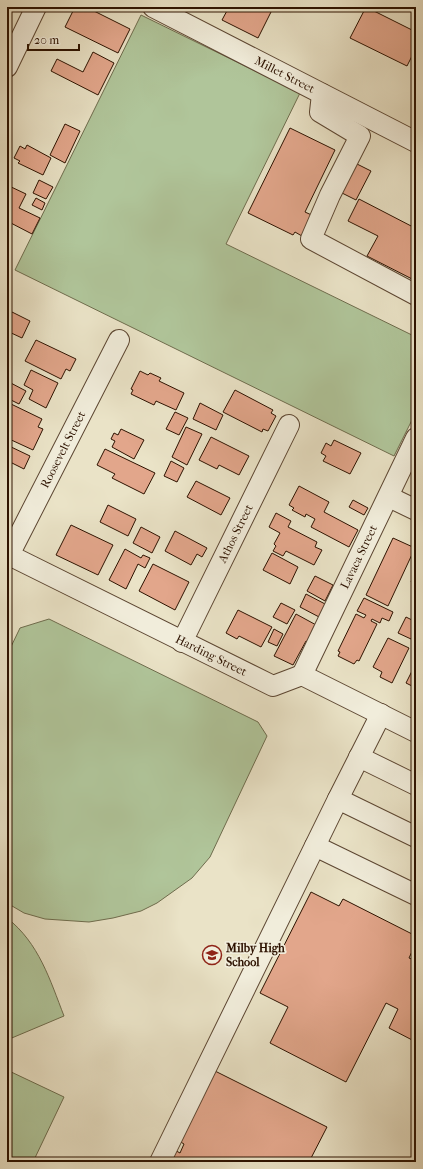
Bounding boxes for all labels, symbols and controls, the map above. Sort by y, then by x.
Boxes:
scale bar [28,26,79,52]
text: 20 m [34,33,59,47]
street label: Millet Street [252,53,318,96]
street label: Roosevelt Street [38,408,89,490]
street label: Athos Street [215,501,256,566]
street label: Lavaca Street [337,522,380,591]
street label: Harding Street [173,632,250,679]
place label: Milby High School [225,941,285,969]
school or university icon: Milby High School [201,944,223,966]

